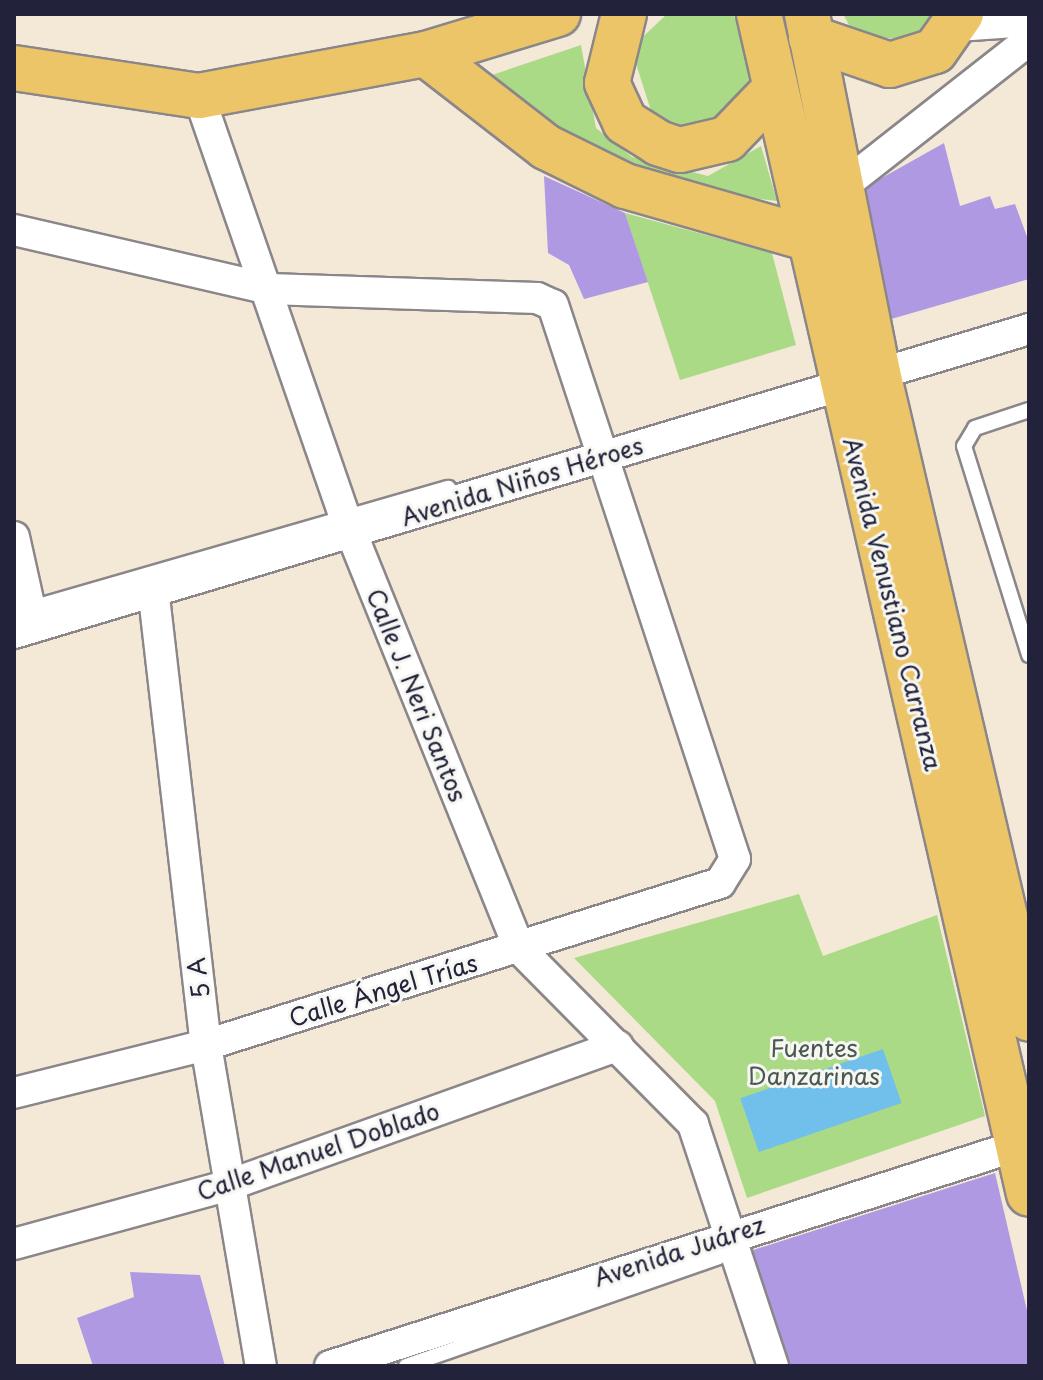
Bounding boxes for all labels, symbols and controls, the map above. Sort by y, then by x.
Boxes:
street label: Avenida Niños Héroes [398,431,646,531]
street label: Avenida Venustiano Carranza [838,434,948,774]
street label: Calle J. Neri Santos [361,583,473,807]
street label: Calle Ángel Trías [284,947,482,1033]
street label: 5 A [181,956,215,1000]
park label: Fuentes Danzarinas [748,1034,880,1090]
street label: Calle Manuel Doblado [193,1096,443,1206]
street label: Avenida Juárez [590,1210,768,1292]

